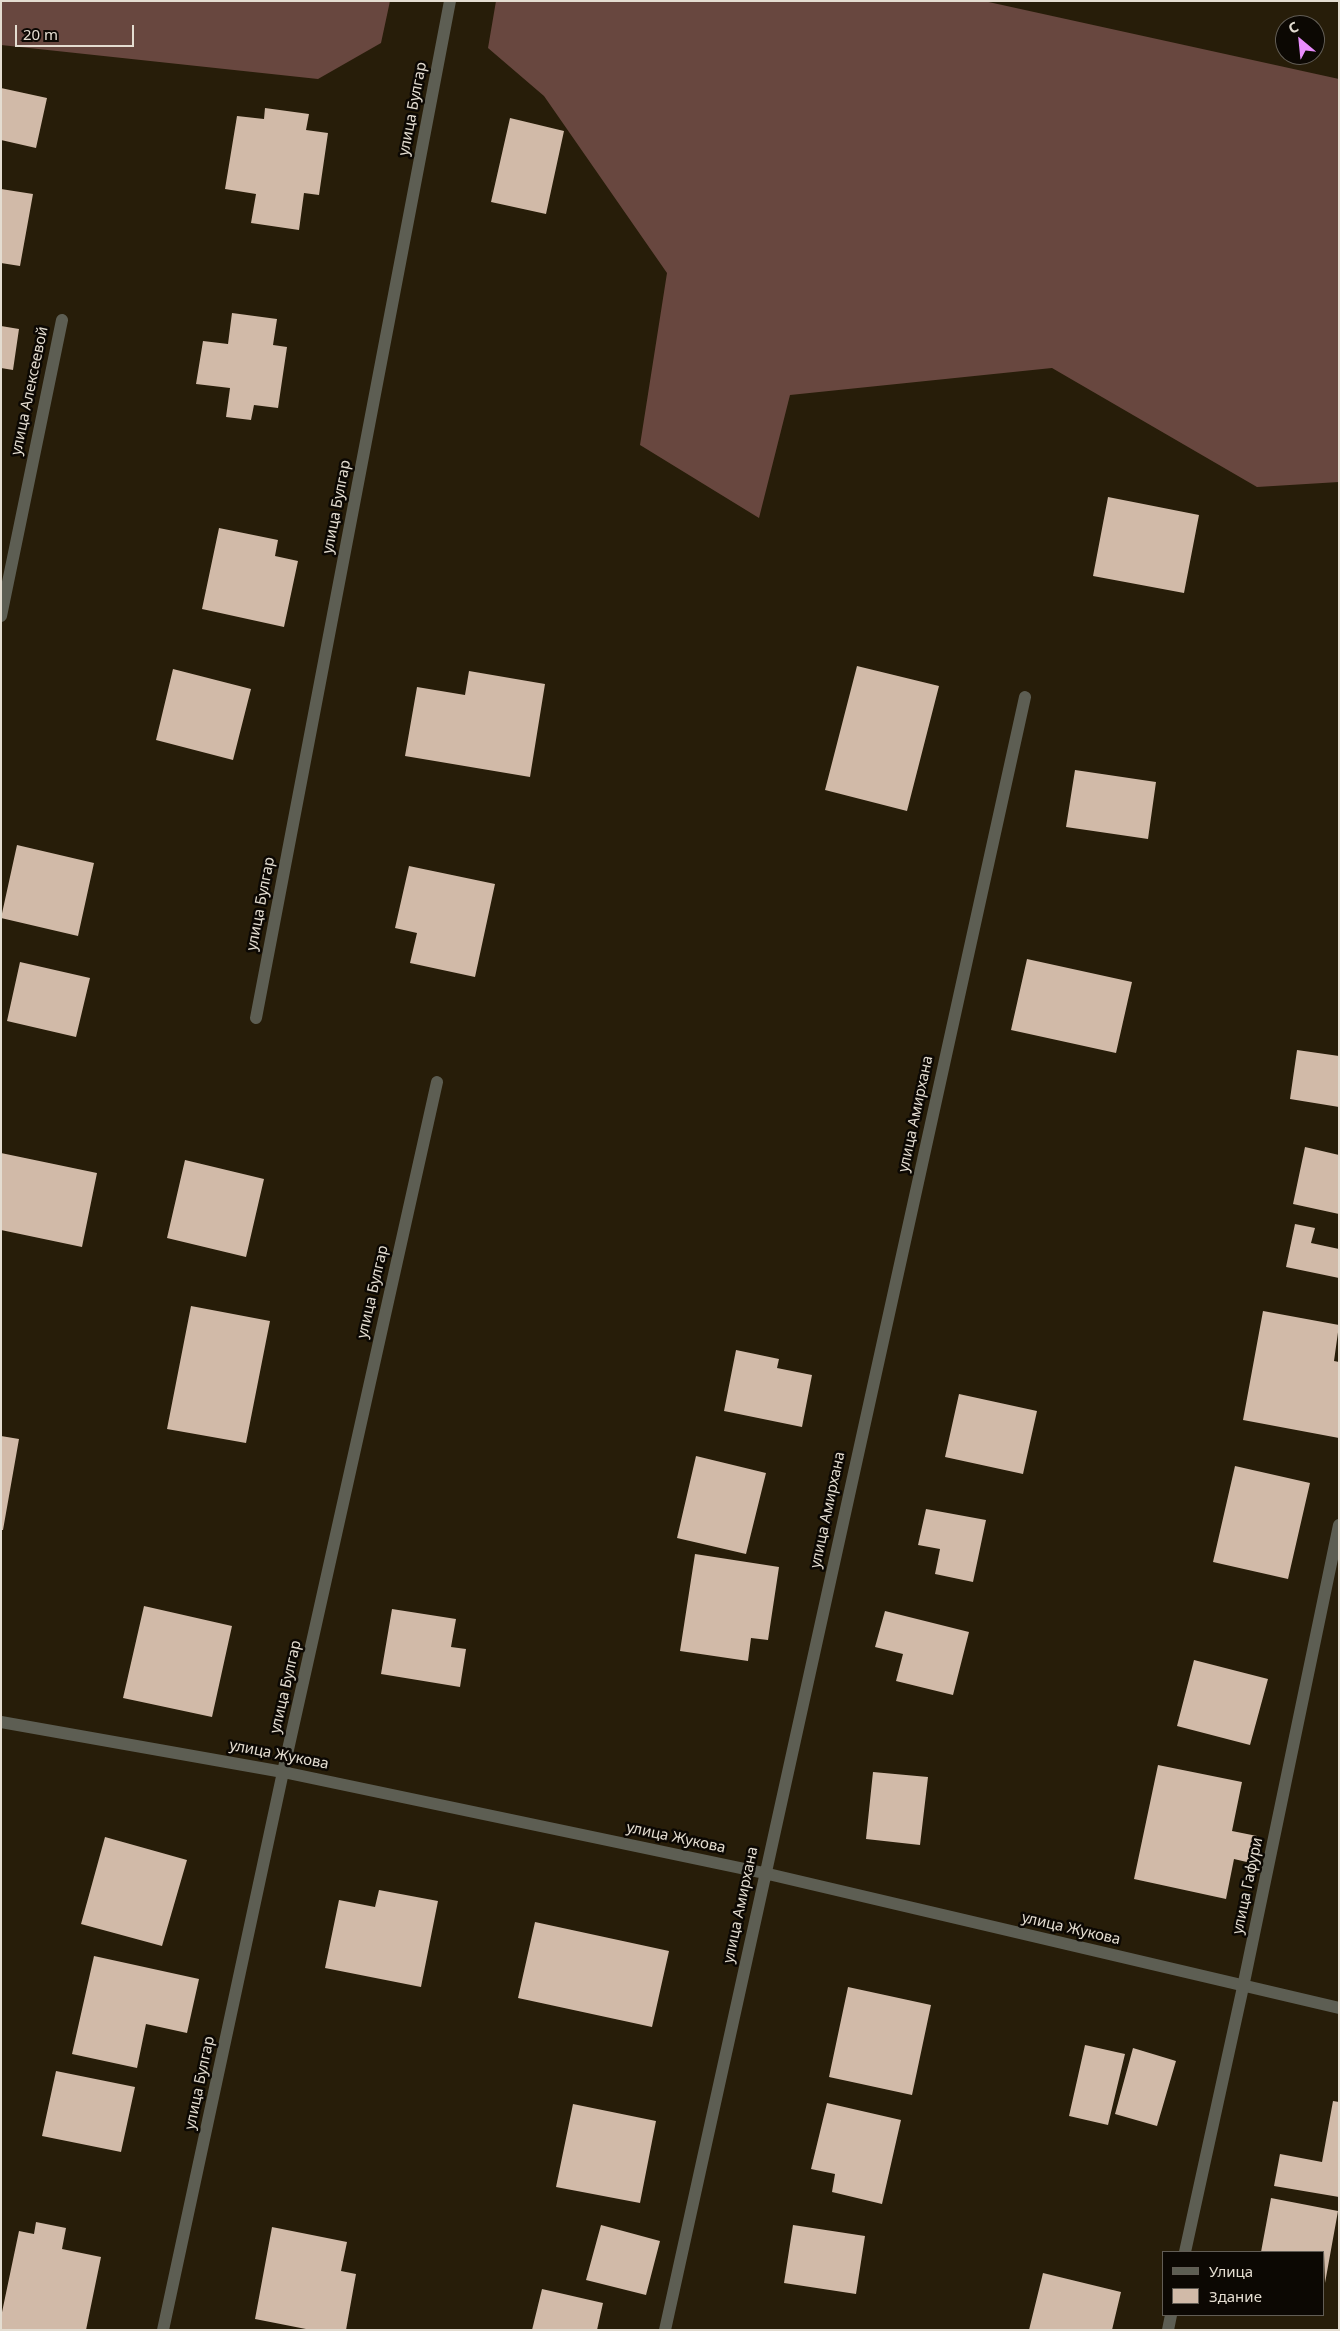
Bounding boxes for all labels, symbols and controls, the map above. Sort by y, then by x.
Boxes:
scale bar [18,15,136,47]
north arrow [1275,15,1325,65]
text: С [1285,17,1302,38]
text: 20 m [23,24,58,44]
street label: улица Булгар [395,61,431,157]
street label: улица Алексеевой [8,325,52,457]
street label: улица Булгар [319,459,355,555]
street label: улица Булгар [243,856,279,952]
street label: улица Амирхана [895,1054,937,1174]
street label: улица Булгар [354,1244,392,1340]
street label: улица Амирхана [807,1450,849,1570]
street label: улица Булгар [267,1639,305,1735]
street label: улица Жукова [228,1737,330,1773]
street label: улица Жукова [625,1819,727,1857]
street label: улица Гафури [1229,1836,1267,1936]
street label: улица Амирхана [720,1845,762,1965]
street label: улица Жукова [1020,1909,1122,1949]
street label: улица Булгар [181,2035,219,2131]
legend [1162,2251,1325,2316]
text: Улица [1209,2261,1253,2281]
text: Здание [1209,2286,1262,2306]

